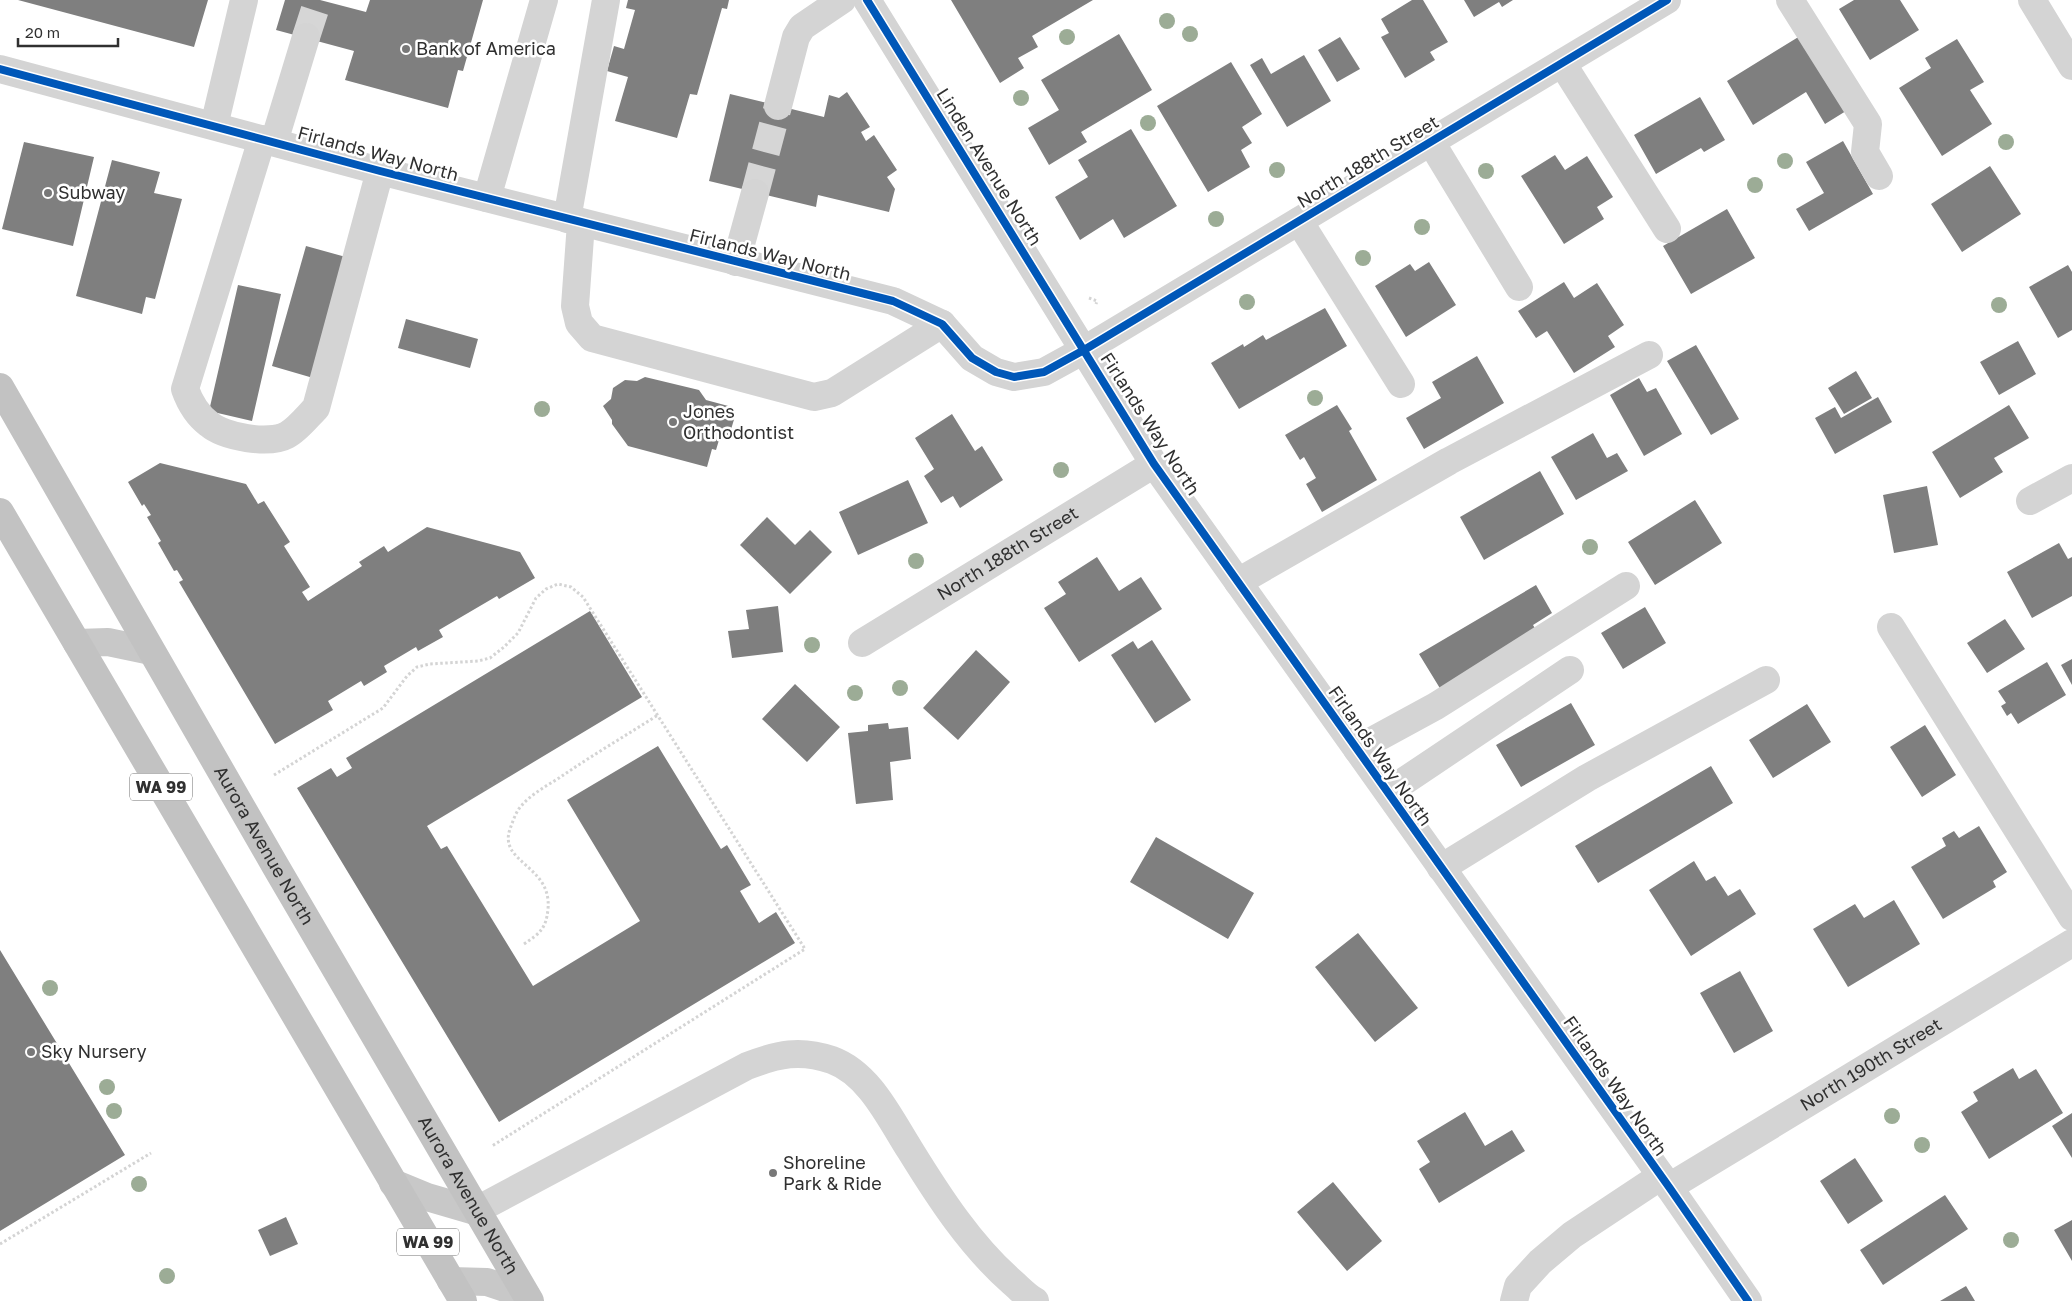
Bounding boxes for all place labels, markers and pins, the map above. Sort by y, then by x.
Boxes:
place label: Bank of America [416,37,556,59]
marker: Bank of America [400,43,412,55]
place label: Subway [58,181,125,203]
marker: Subway [42,187,54,199]
place label: Jones Orthodontist [683,400,794,443]
marker: Jones Orthodontist [667,416,679,428]
place label: Sky Nursery [41,1040,147,1062]
marker: Sky Nursery [25,1046,37,1058]
place label: Shoreline Park & Ride [783,1151,882,1194]
marker: Shoreline Park & Ride [767,1167,779,1179]

